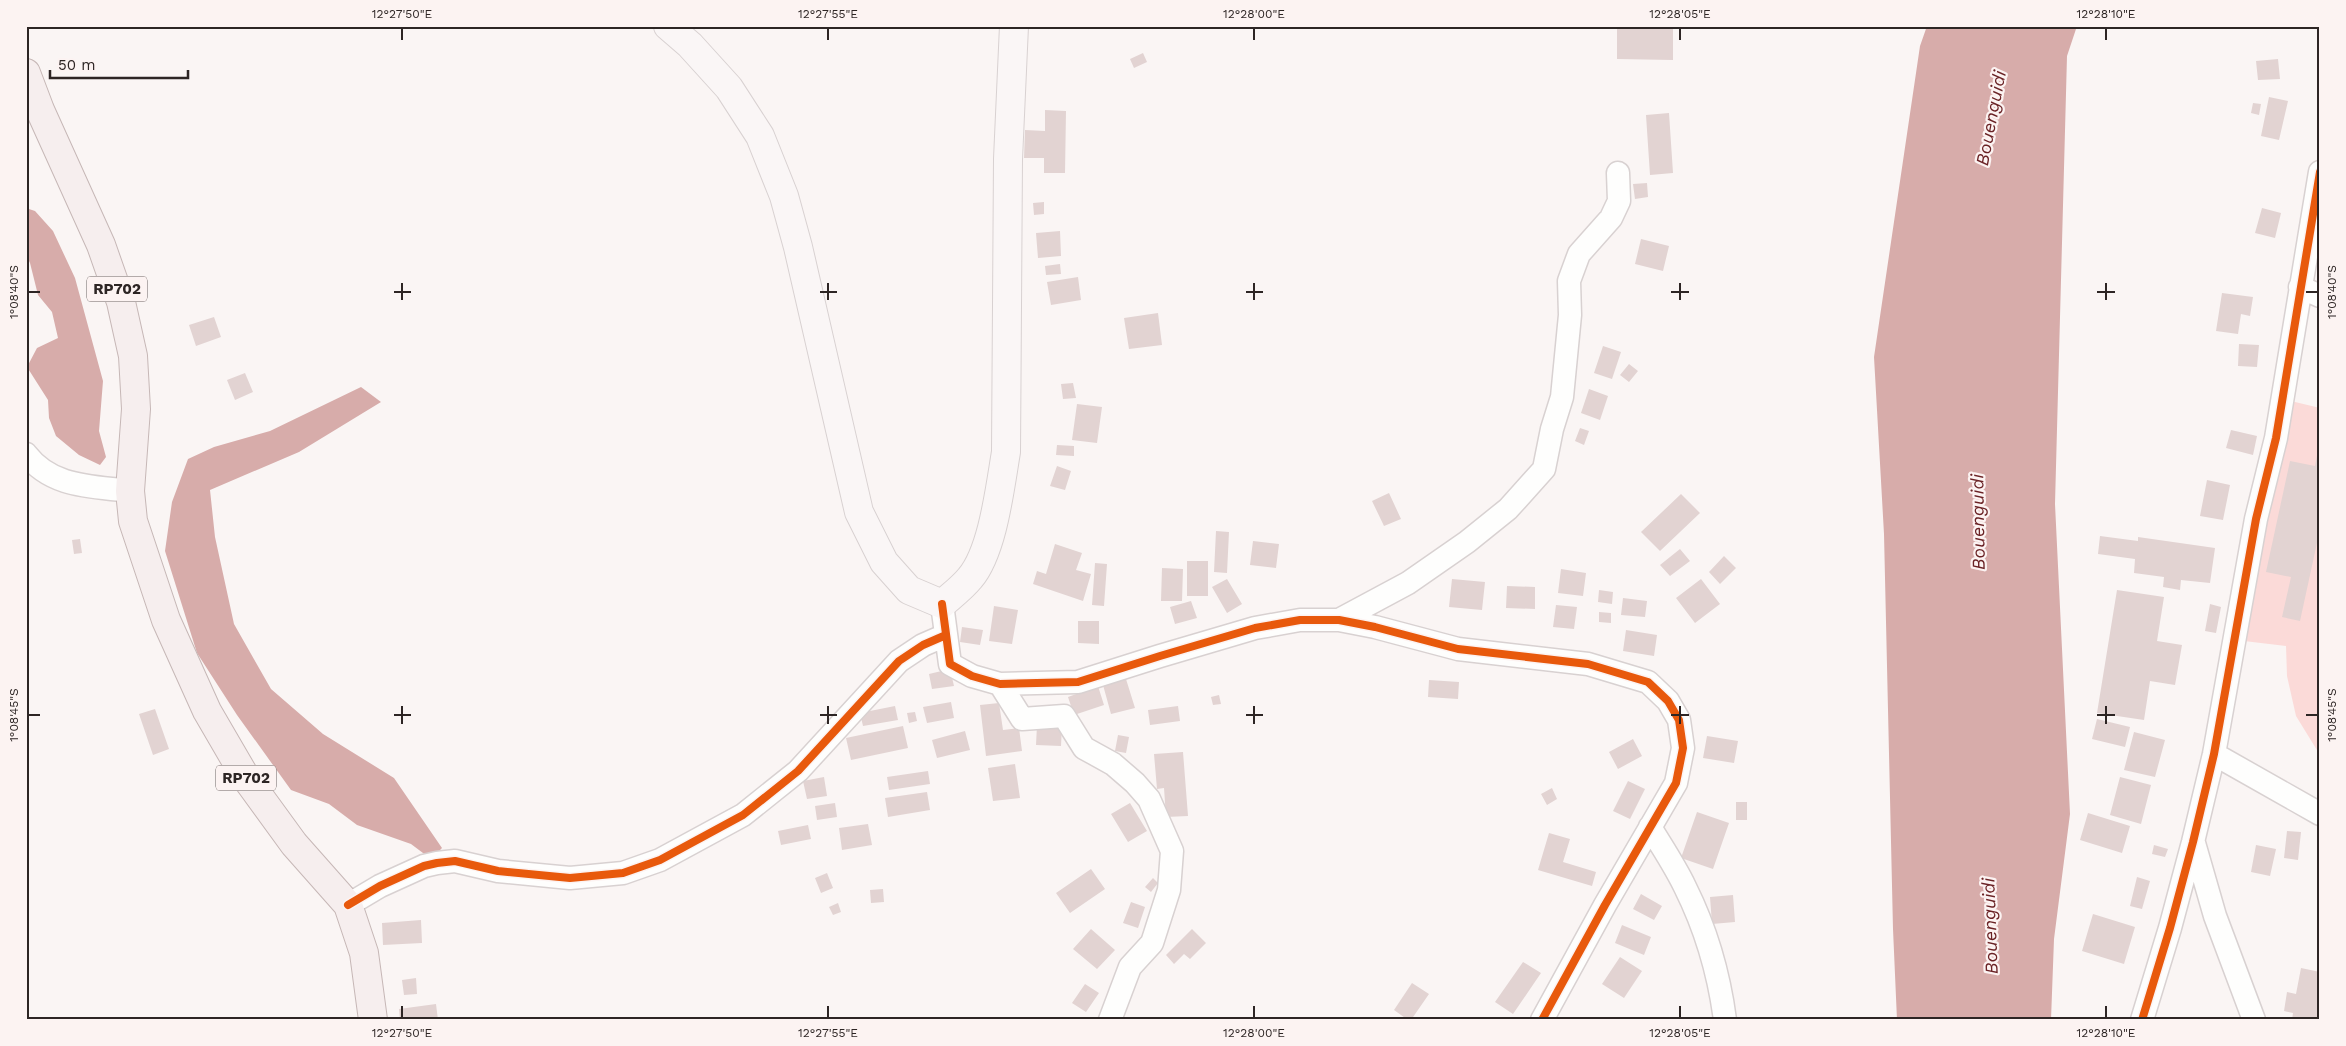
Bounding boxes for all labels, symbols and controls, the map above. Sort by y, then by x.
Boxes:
text: 12°27'50"E [372,7,433,21]
text: 12°27'55"E [798,7,858,21]
text: 12°28'00"E [1223,7,1285,21]
text: 12°28'05"E [1649,7,1711,21]
text: 12°28'10"E [2076,7,2136,21]
scale bar [50,48,188,80]
text: 50 m [58,56,95,74]
water label: Bouenguidi [1971,67,2010,167]
text: 1°08'40"S [7,265,21,319]
text: 1°08'40"S [2325,265,2339,319]
road number: RP702 [87,276,147,302]
water label: Bouenguidi [1966,472,1989,570]
text: 1°08'45"S [7,688,21,742]
text: 1°08'45"S [2325,688,2339,742]
road number: RP702 [216,766,276,790]
water label: Bouenguidi [1977,876,2002,974]
text: 12°27'50"E [372,1026,433,1040]
text: 12°27'55"E [798,1026,858,1040]
text: 12°28'00"E [1223,1026,1285,1040]
text: 12°28'05"E [1649,1026,1711,1040]
text: 12°28'10"E [2076,1026,2136,1040]

